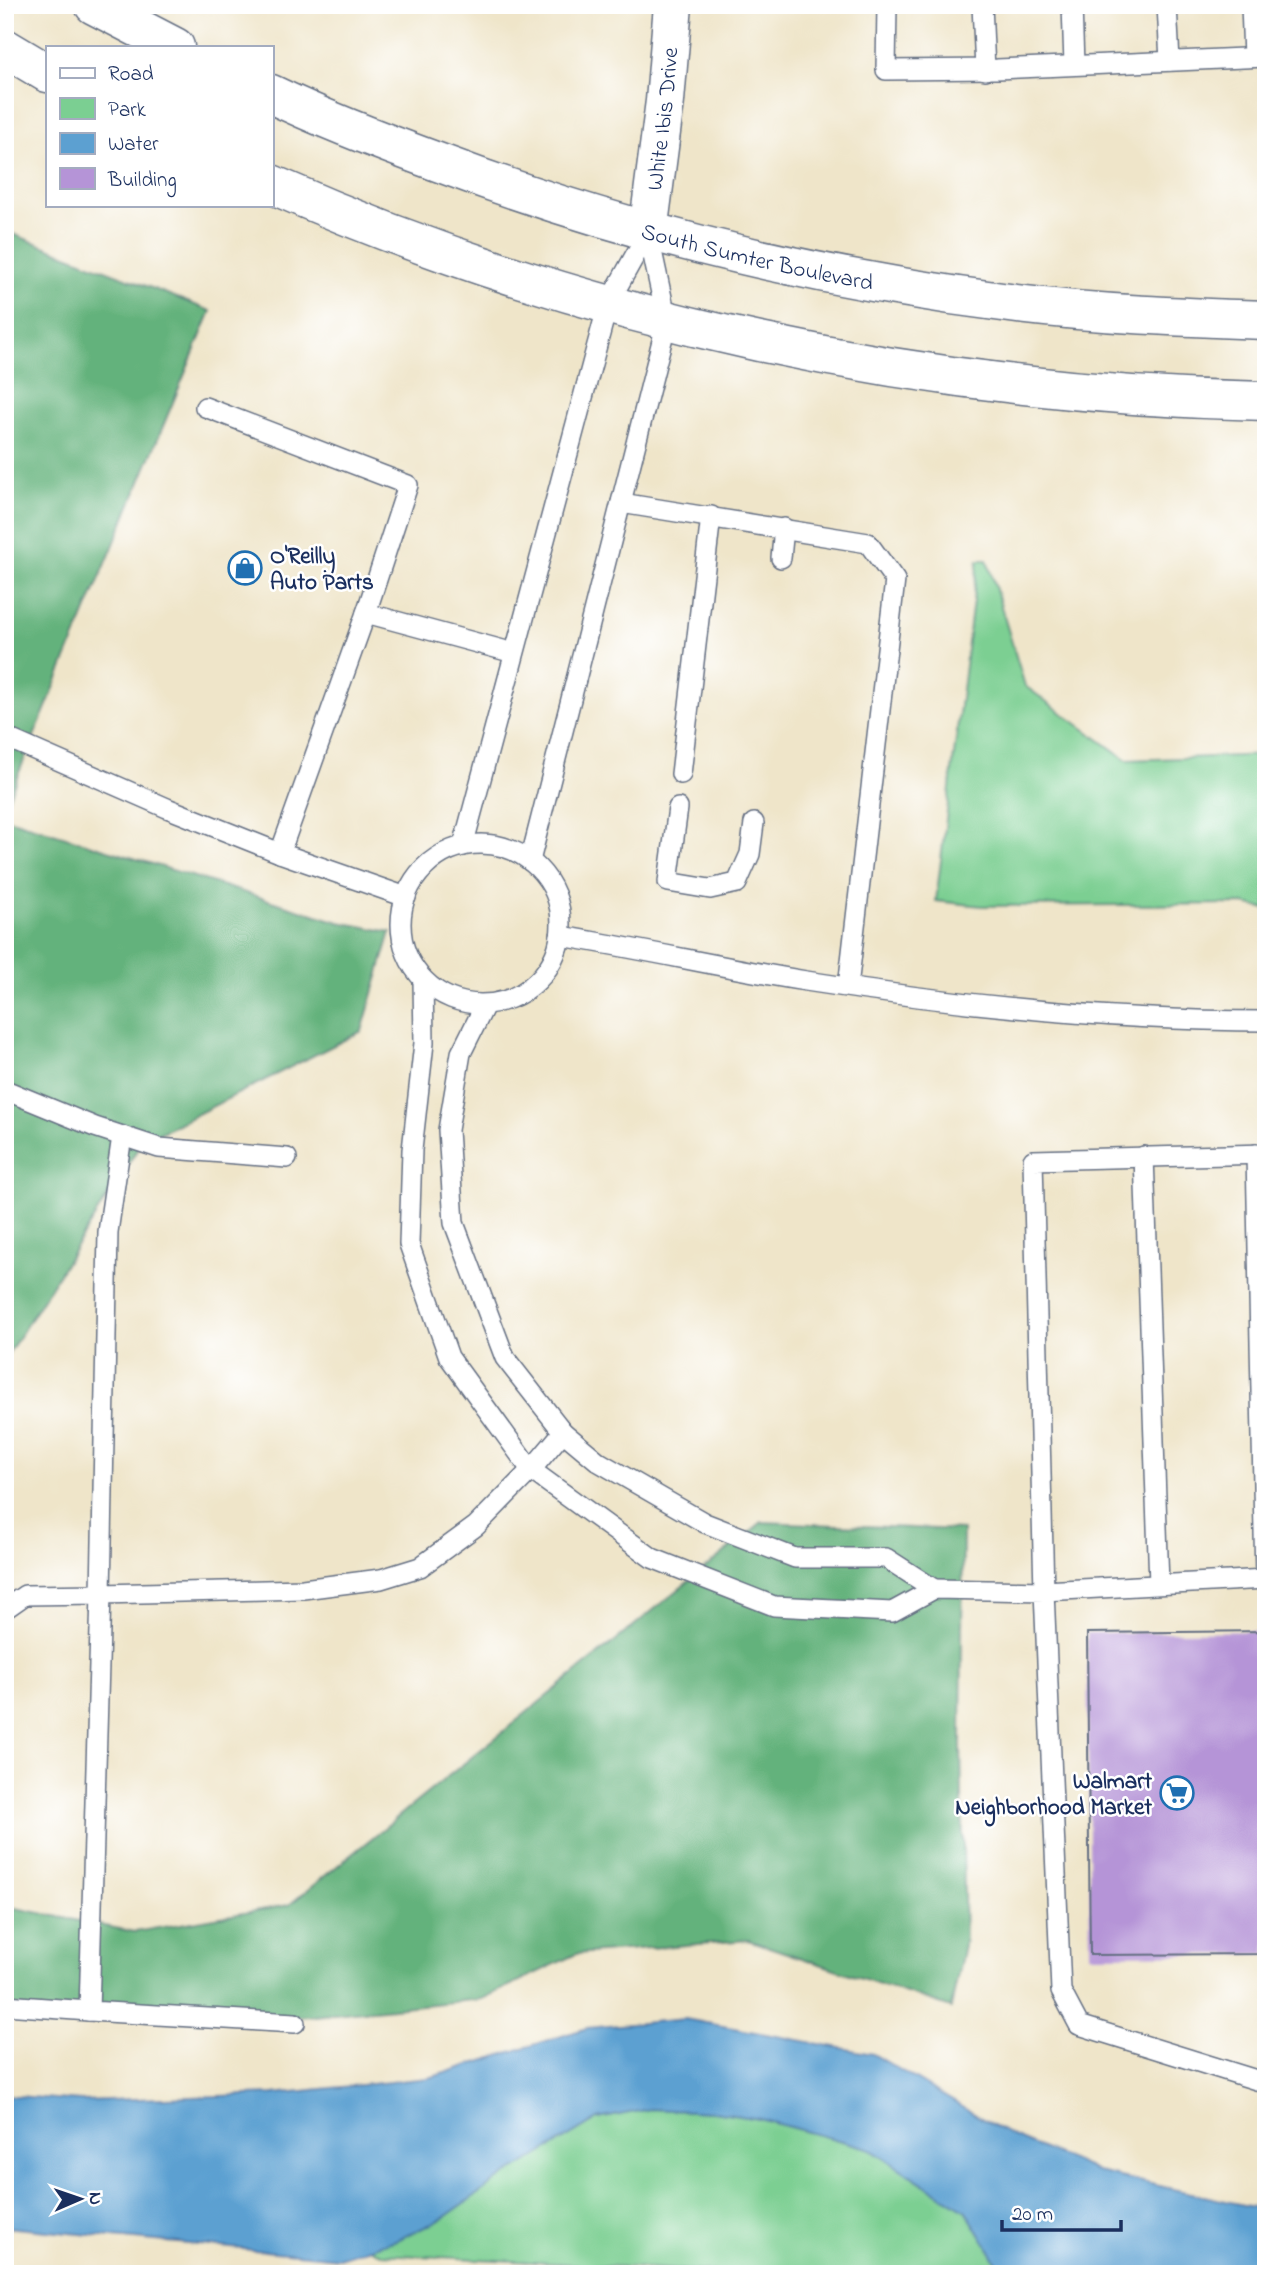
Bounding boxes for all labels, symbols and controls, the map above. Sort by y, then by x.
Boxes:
street label: White Ibis Drive [640,45,688,193]
legend [46,46,273,206]
text: Road [108,60,154,90]
text: Park [108,96,147,126]
text: Water [108,130,159,160]
text: Building [107,166,177,198]
street label: South Sumter Boulevard [637,216,876,301]
place label: O'Reilly Auto Parts [270,541,374,600]
shop icon: O'Reilly Auto Parts [226,549,264,587]
place label: Walmart Neighborhood Market [955,1766,1152,1827]
supermarket icon: Walmart Neighborhood Market [1158,1774,1196,1812]
north arrow [46,2164,116,2234]
scale bar [1002,2188,1120,2232]
text: N [81,2192,108,2206]
text: 20 m [1012,2200,1053,2230]

